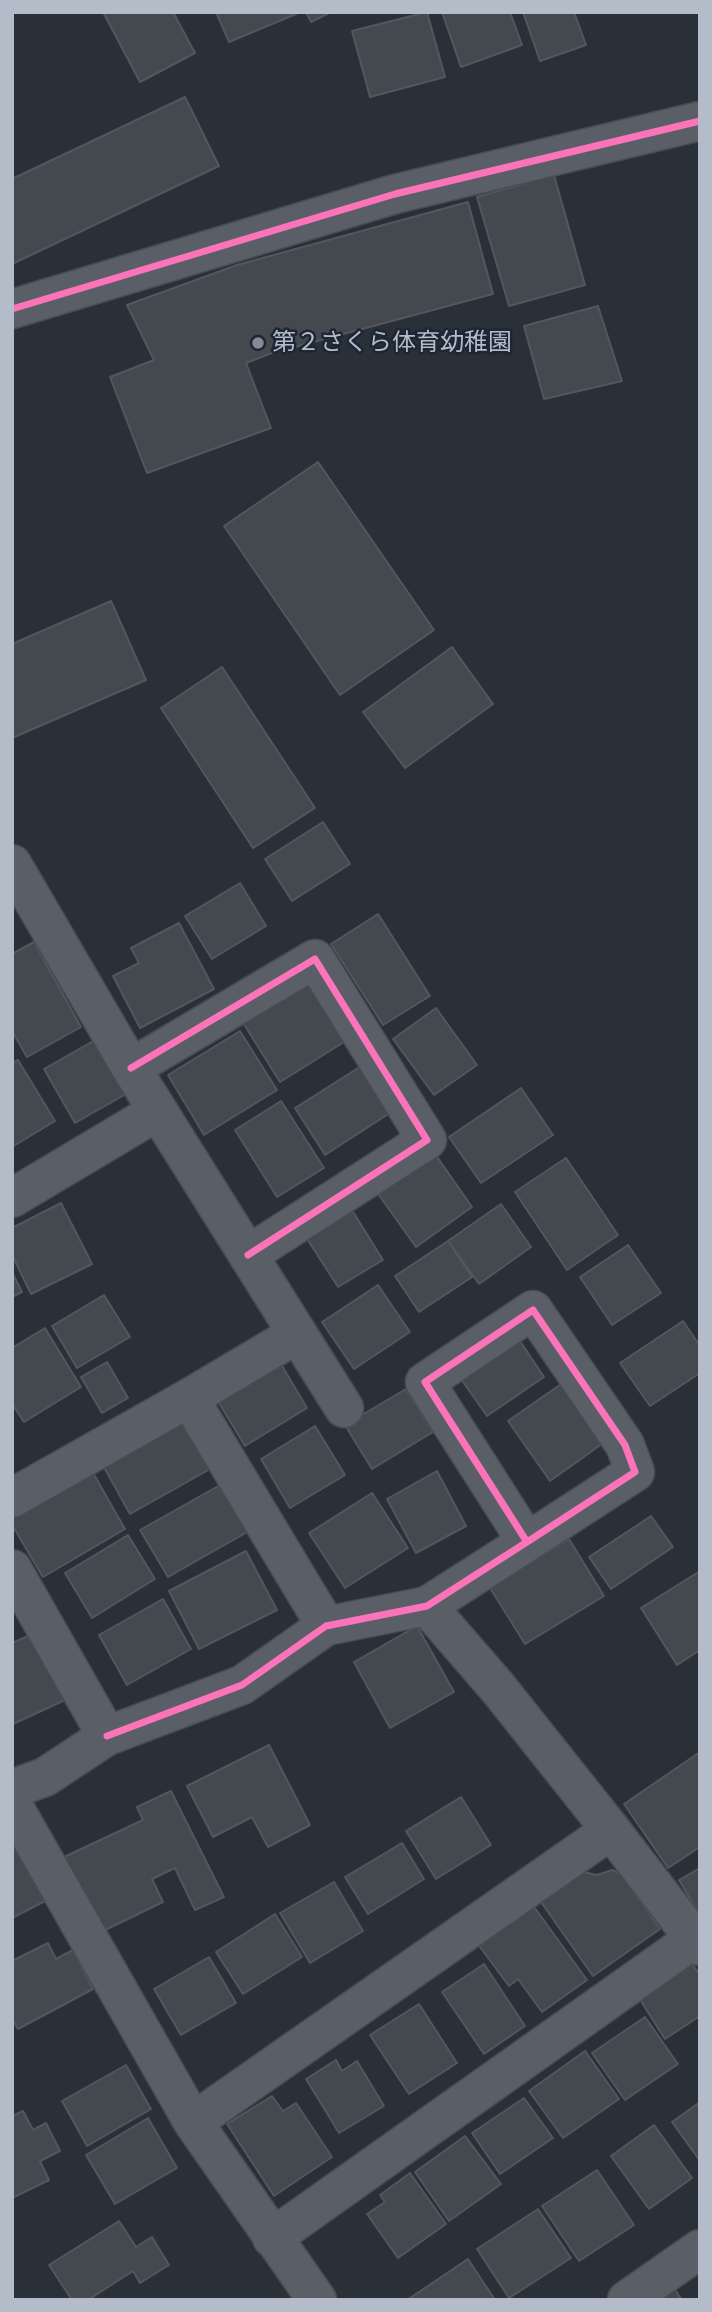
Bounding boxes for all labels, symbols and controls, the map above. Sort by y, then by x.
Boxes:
place label: 第２さくら体育幼稚園 [272,329,512,357]
marker: 第２さくら体育幼稚園 [250,335,266,351]

